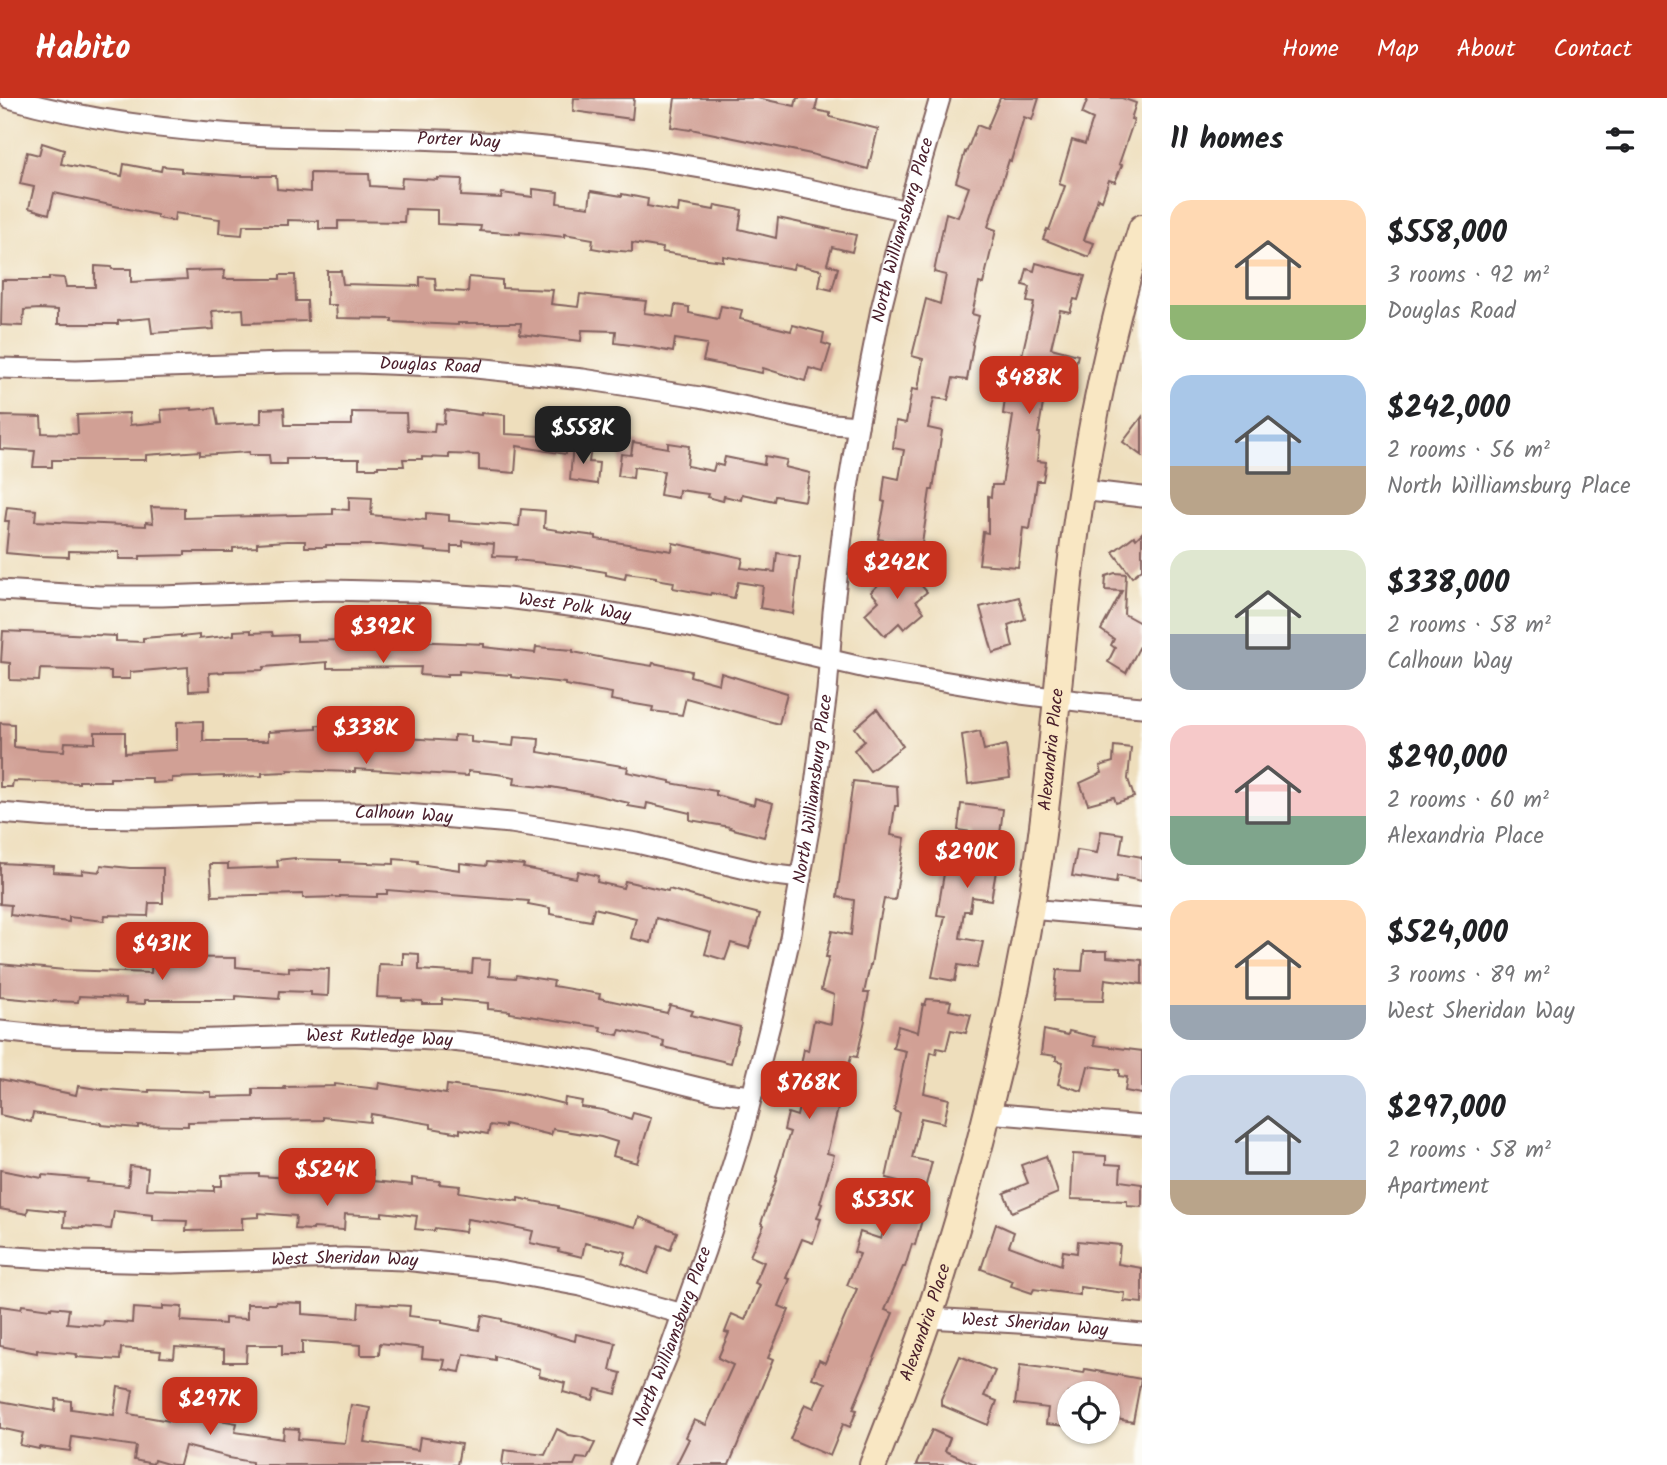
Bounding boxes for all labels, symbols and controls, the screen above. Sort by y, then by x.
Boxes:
text: Habito [35,23,131,76]
text: Home [1282,30,1339,69]
text: Map [1377,30,1419,69]
text: About [1457,30,1515,69]
text: Contact [1553,30,1632,69]
text: 11 homes [1170,116,1283,164]
icon: filters [1601,121,1639,159]
street label: Porter Way [417,125,502,158]
street label: North Williamsburg Place [864,134,942,325]
text: $558,000 [1387,210,1507,258]
icon: home [1226,228,1310,312]
text: 3 rooms · 92 m² [1387,258,1549,294]
text: Douglas Road [1387,294,1516,330]
street label: Douglas Road [379,349,483,383]
pin: $488K [980,356,1078,416]
text: $488K [995,361,1063,397]
text: $242,000 [1387,385,1510,433]
icon: home [1226,403,1310,487]
pin: $558K [534,406,632,466]
text: $558K [551,411,615,447]
text: 2 rooms · 56 m² [1387,433,1550,469]
text: North Williamsburg Place [1387,469,1631,505]
pin: $242K [848,542,946,601]
text: $242K [864,546,930,582]
text: $338,000 [1387,560,1509,608]
icon: home [1226,578,1310,662]
street label: West Polk Way [517,585,634,631]
pin: $392K [334,606,432,665]
text: 2 rooms · 58 m² [1387,608,1551,644]
text: $392K [350,610,416,646]
text: Calhoun Way [1387,644,1512,680]
street label: Alexandria Place [1031,687,1072,812]
street label: North Williamsburg Place [785,693,841,886]
pin: $338K [317,706,415,766]
text: $338K [333,711,399,747]
text: $290,000 [1387,735,1507,783]
icon: home [1226,753,1310,837]
text: 2 rooms · 60 m² [1387,783,1549,819]
street label: Calhoun Way [355,799,454,832]
text: Alexandria Place [1387,819,1544,855]
pin: $290K [918,830,1016,890]
text: $290K [935,835,999,871]
text: $524,000 [1387,910,1508,958]
pin: $431K [113,922,211,982]
text: $431K [132,927,192,963]
icon: home [1226,928,1310,1012]
text: 3 rooms · 89 m² [1387,958,1550,994]
text: West Sheridan Way [1387,994,1575,1030]
street label: West Rutledge Way [306,1022,454,1056]
pin: $768K [760,1062,858,1121]
text: $768K [777,1066,841,1102]
text: $297,000 [1387,1085,1506,1133]
icon: home [1226,1103,1310,1187]
text: 2 rooms · 58 m² [1387,1133,1551,1169]
pin: $524K [278,1148,376,1208]
text: $524K [294,1153,360,1189]
text: Apartment [1387,1169,1489,1205]
pin: $535K [834,1178,932,1238]
text: $535K [851,1183,915,1219]
street label: West Sheridan Way [271,1243,420,1276]
street label: North Williamsburg Place [625,1243,720,1431]
street label: Alexandria Place [892,1260,959,1386]
street label: West Sheridan Way [961,1305,1110,1345]
pin: $297K [161,1378,259,1437]
map controls [1057,1381,1120,1444]
button: locate [1057,1381,1120,1444]
text: $297K [178,1382,242,1418]

